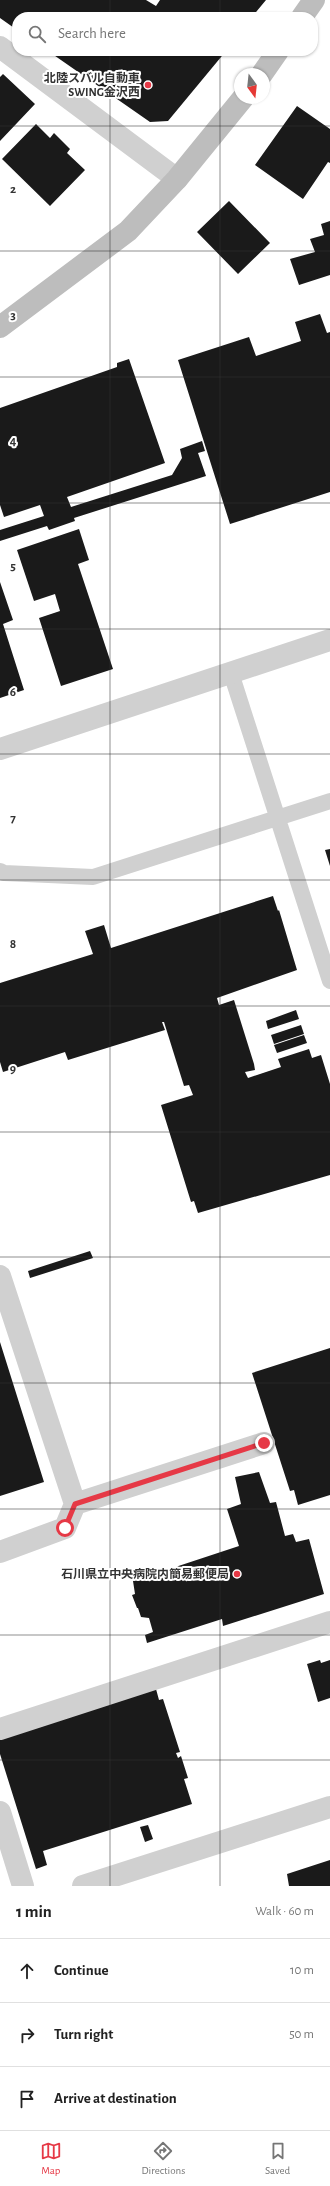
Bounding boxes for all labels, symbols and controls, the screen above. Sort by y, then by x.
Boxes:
search box [12,12,318,56]
icon: search [26,23,48,45]
text: Search here [58,26,126,41]
north arrow [234,68,270,104]
place label: 北陸スバル自動車 SWING金沢西 [44,71,140,98]
marker: 北陸スバル自動車 SWING金沢西 [143,80,153,90]
text: 2 [10,183,16,196]
text: 3 [10,309,16,322]
text: 4 [10,435,17,448]
text: 5 [10,560,16,573]
text: 6 [10,686,16,699]
text: 7 [10,812,16,825]
text: 8 [10,938,16,951]
text: 9 [10,1063,16,1076]
route end [255,1434,273,1452]
route start [56,1519,74,1537]
place label: 石川県立中央病院内簡易郵便局 [61,1567,229,1580]
marker: 石川県立中央病院内簡易郵便局 [232,1569,242,1579]
text: 1 min [16,1903,52,1920]
text: Walk · 60 m [255,1905,314,1918]
icon: ahead [16,1960,38,1982]
text: Continue [54,1963,109,1978]
text: 10 m [290,1964,314,1977]
icon: right [16,2024,38,2046]
text: Turn right [54,2027,113,2042]
text: 50 m [289,2028,314,2041]
icon: arrive [16,2088,38,2110]
text: Arrive at destination [54,2091,177,2106]
tab: Map [40,2140,62,2177]
tab: Directions [141,2140,185,2177]
tab: Saved [265,2140,290,2177]

